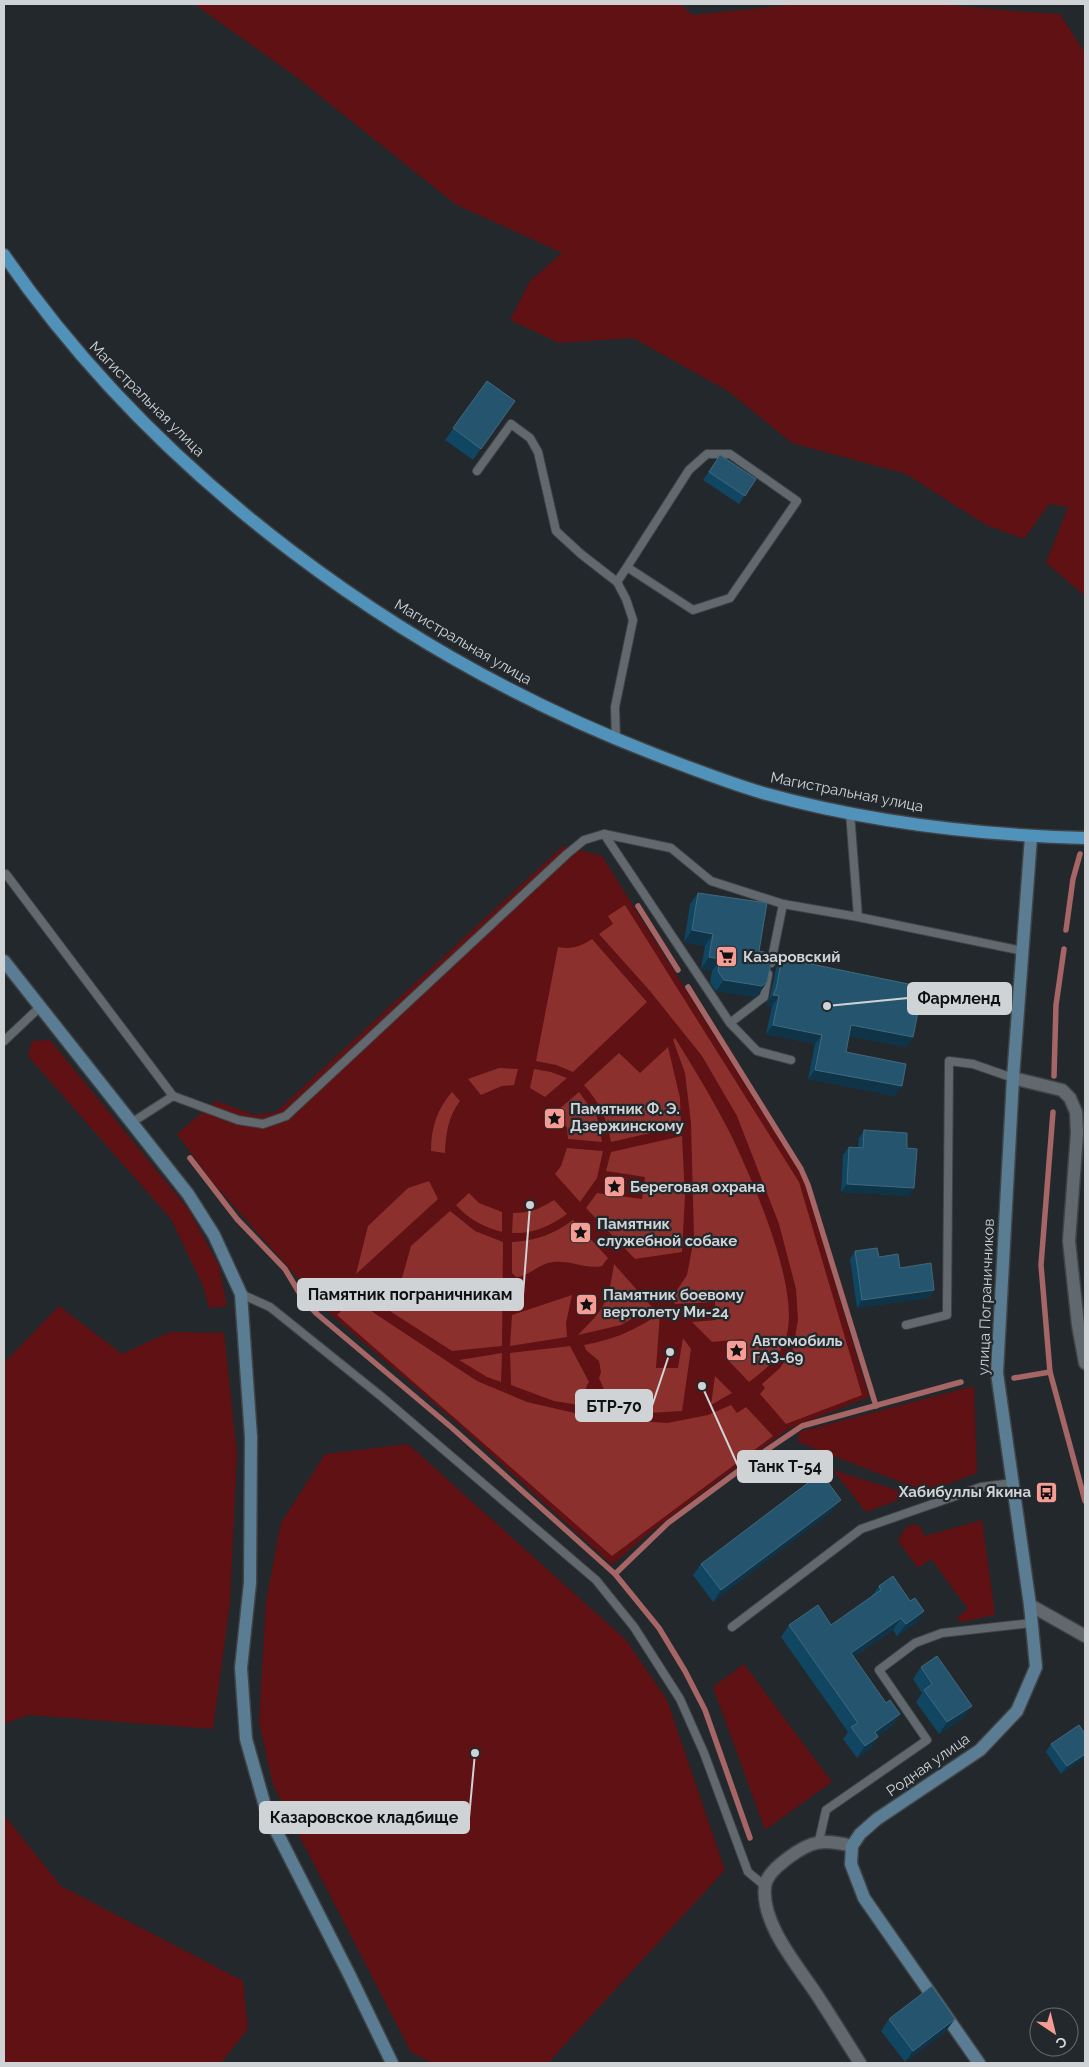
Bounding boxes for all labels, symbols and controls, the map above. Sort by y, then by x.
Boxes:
street label: Магистральная улица [86,338,208,460]
street label: Магистральная улица [391,595,535,689]
street label: Магистральная улица [769,768,925,816]
supermarket icon: Казаровский [715,945,739,969]
place label: Казаровский [743,948,840,966]
callout: Фармленд [908,983,1011,1014]
text: Фармленд [918,989,1001,1008]
place label: Памятник Ф. Э. Дзержинскому [570,1100,684,1135]
place icon: Памятник Ф. Э. Дзержинскому [542,1106,566,1130]
place icon: Береговая охрана [602,1175,626,1199]
place label: Береговая охрана [630,1178,765,1196]
place label: Памятник служебной собаке [597,1215,737,1250]
street label: улица Пограничников [974,1218,998,1376]
place icon: Памятник служебной собаке [569,1221,593,1245]
callout: Памятник пограничникам [298,1279,523,1310]
text: Памятник пограничникам [308,1285,512,1304]
place label: Памятник боевому вертолету Ми-24 [603,1286,745,1321]
place icon: Памятник боевому вертолету Ми-24 [575,1292,599,1316]
place label: Автомобиль ГАЗ-69 [752,1332,843,1367]
place icon: Автомобиль ГАЗ-69 [724,1338,748,1362]
callout: БТР-70 [576,1390,652,1421]
text: БТР-70 [586,1397,642,1416]
callout: Танк Т-54 [738,1451,832,1482]
text: Танк Т-54 [748,1457,822,1476]
bus stop icon: Хабибуллы Якина [1035,1480,1059,1504]
place label: Хабибуллы Якина [898,1483,1031,1501]
street label: Родная улица [883,1730,973,1800]
callout: Казаровское кладбище [260,1802,469,1833]
text: Казаровское кладбище [270,1808,459,1827]
north arrow [1029,2007,1079,2057]
text: С [1053,2033,1070,2052]

